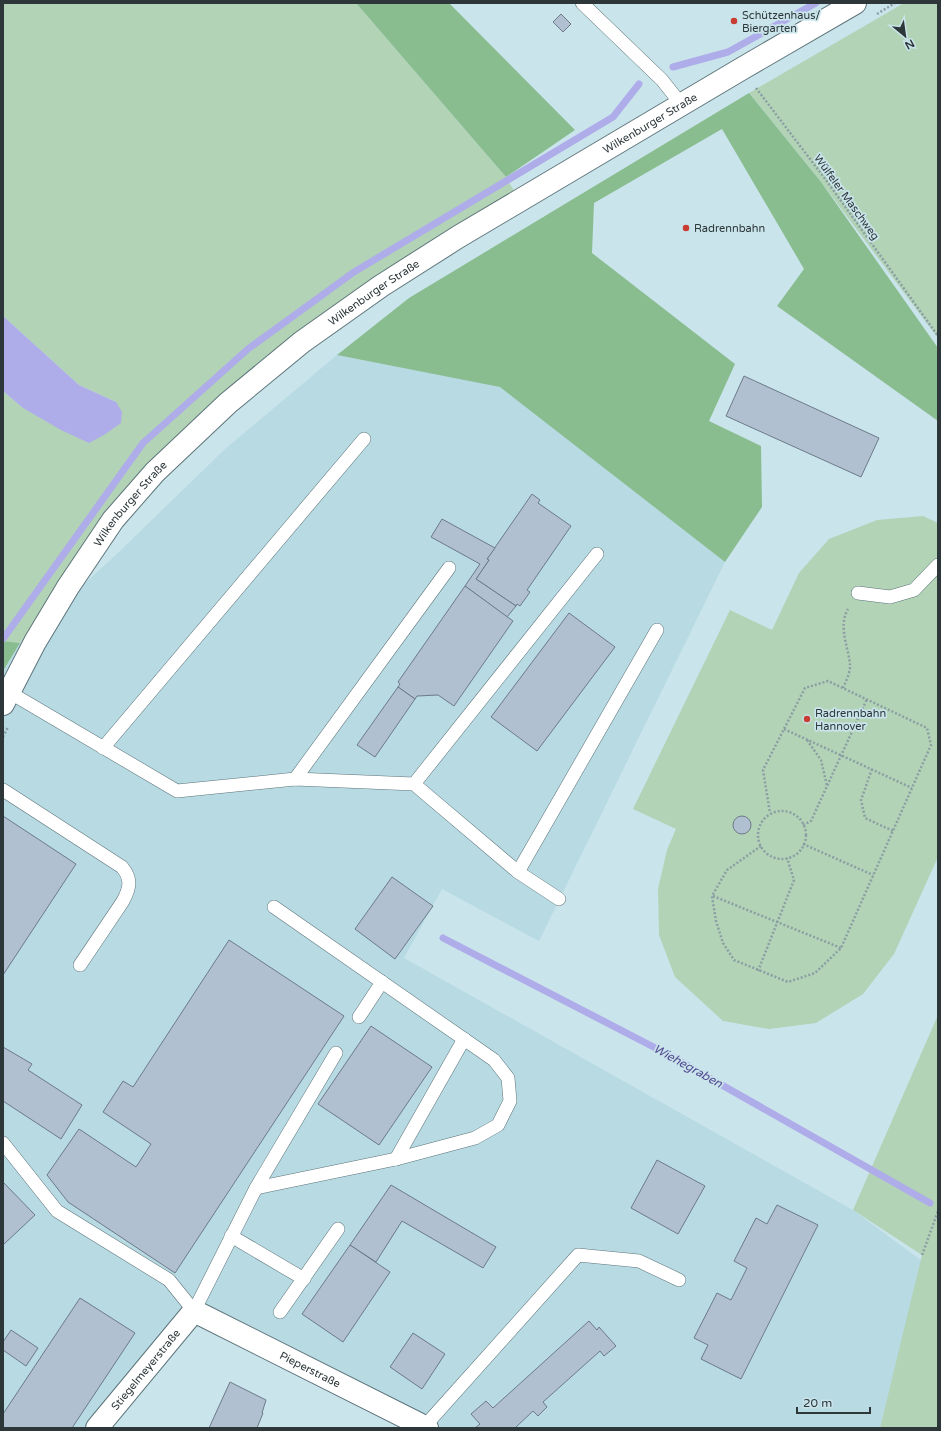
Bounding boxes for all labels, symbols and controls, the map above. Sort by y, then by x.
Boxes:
place label: Schützenhaus/ Biergarten [742,9,820,35]
marker: Schützenhaus/ Biergarten [729,16,739,26]
north arrow [885,16,925,56]
text: N [903,36,917,52]
street label: Wilkenburger Straße [601,91,700,157]
street label: Wülfeler Maschweg [811,152,882,243]
place label: Radrennbahn [694,222,765,235]
marker: Radrennbahn [681,223,691,233]
street label: Wilkenburger Straße [326,257,422,328]
street label: Wilkenburger Straße [91,458,169,549]
place label: Radrennbahn Hannover [815,707,886,733]
marker: Radrennbahn Hannover [802,714,812,724]
water label: Wiehegraben [651,1041,725,1091]
street label: Stiegelmeyerstraße [109,1327,183,1413]
street label: Pieperstraße [277,1349,343,1391]
scale bar [797,1389,870,1415]
text: 20 m [803,1396,832,1410]

